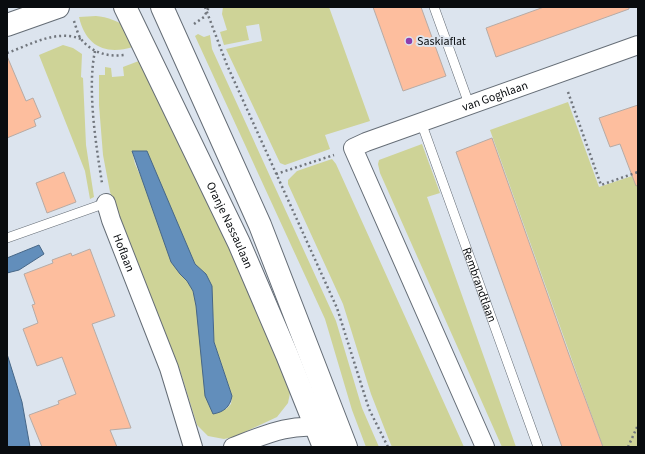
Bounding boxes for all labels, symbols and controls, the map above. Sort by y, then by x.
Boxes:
place label: Saskiaflat [417,33,466,50]
marker: Saskiaflat [404,36,414,46]
street label: van Goghlaan [460,77,530,116]
street label: Oranje Nassaulaan [202,179,257,271]
street label: Hoflaan [108,231,139,275]
street label: Rembrandtlaan [458,245,500,325]

